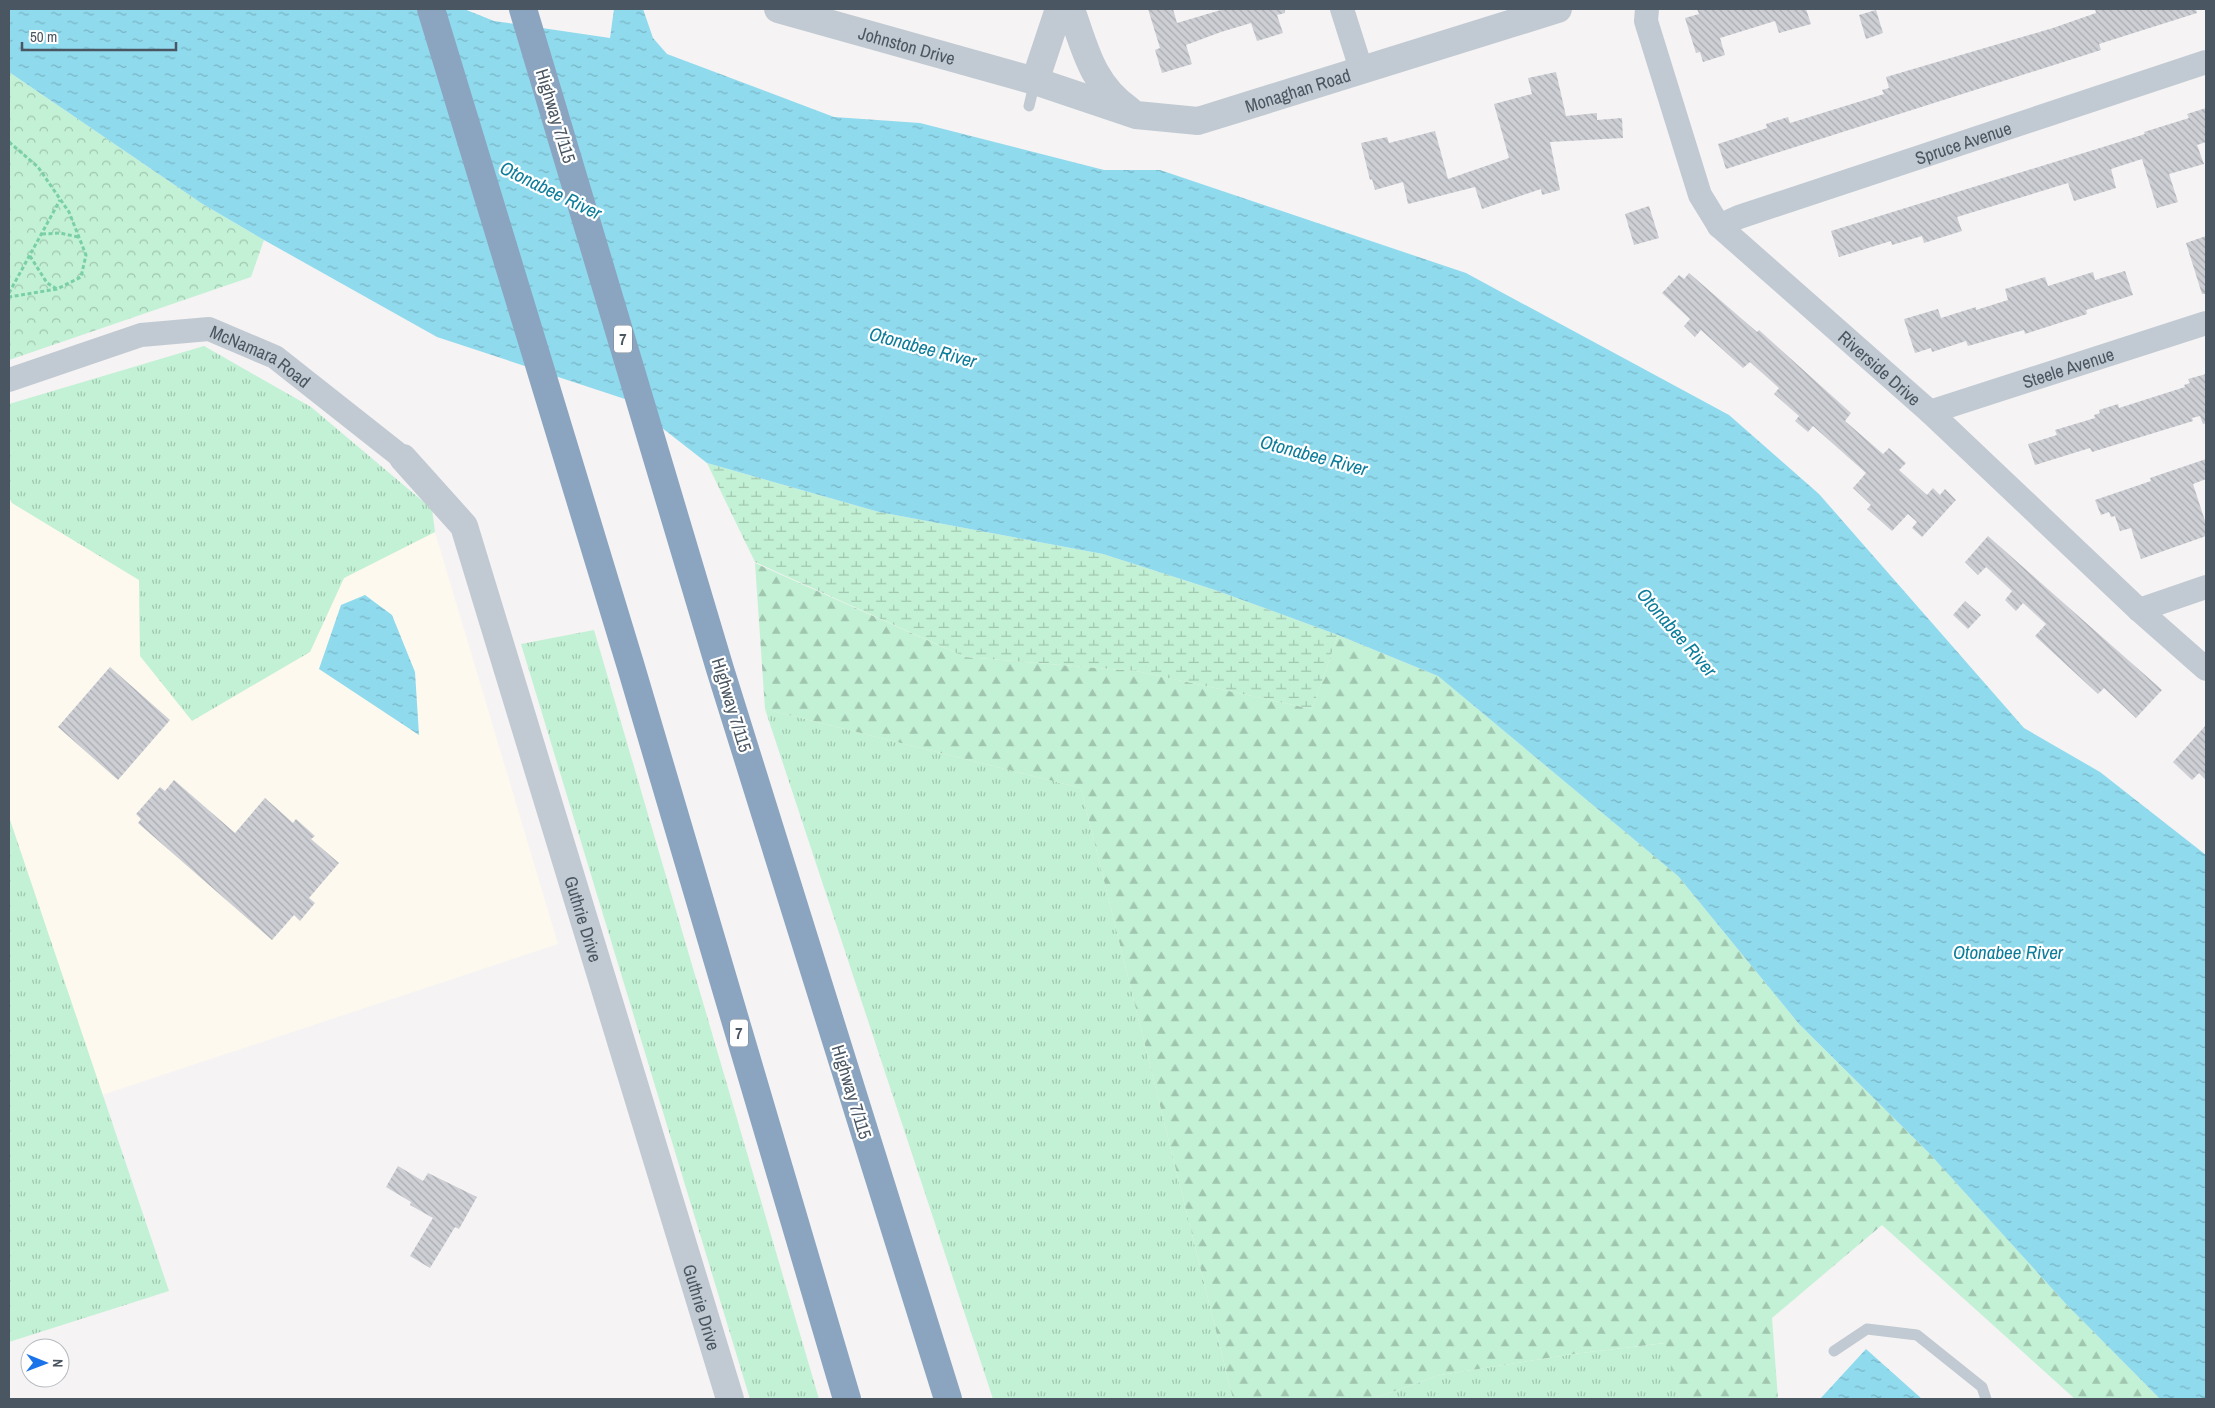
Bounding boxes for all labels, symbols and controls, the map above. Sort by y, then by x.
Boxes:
scale bar [22,20,176,52]
street label: Johnston Drive [856,20,958,71]
text: 50 m [30,26,57,47]
street label: Monaghan Road [1242,62,1353,118]
street label: Highway 7/115 [530,66,582,166]
street label: Spruce Avenue [1912,115,2014,170]
water label: Otonabee River [496,154,607,226]
street label: McNamara Road [206,318,316,393]
water label: Otonabee River [867,320,980,374]
street label: Riverside Drive [1833,324,1927,411]
road number: 7 [614,326,632,352]
street label: Steele Avenue [2019,341,2117,394]
water label: Otonabee River [1258,428,1371,482]
water label: Otonabee River [1631,582,1723,683]
street label: Highway 7/115 [706,655,758,755]
street label: Guthrie Drive [559,873,609,965]
water label: Otonabee River [1953,939,2064,965]
road number: 7 [730,1020,748,1046]
street label: Highway 7/115 [826,1042,878,1142]
street label: Guthrie Drive [677,1261,727,1353]
north arrow [20,1338,70,1388]
text: N [49,1359,67,1368]

